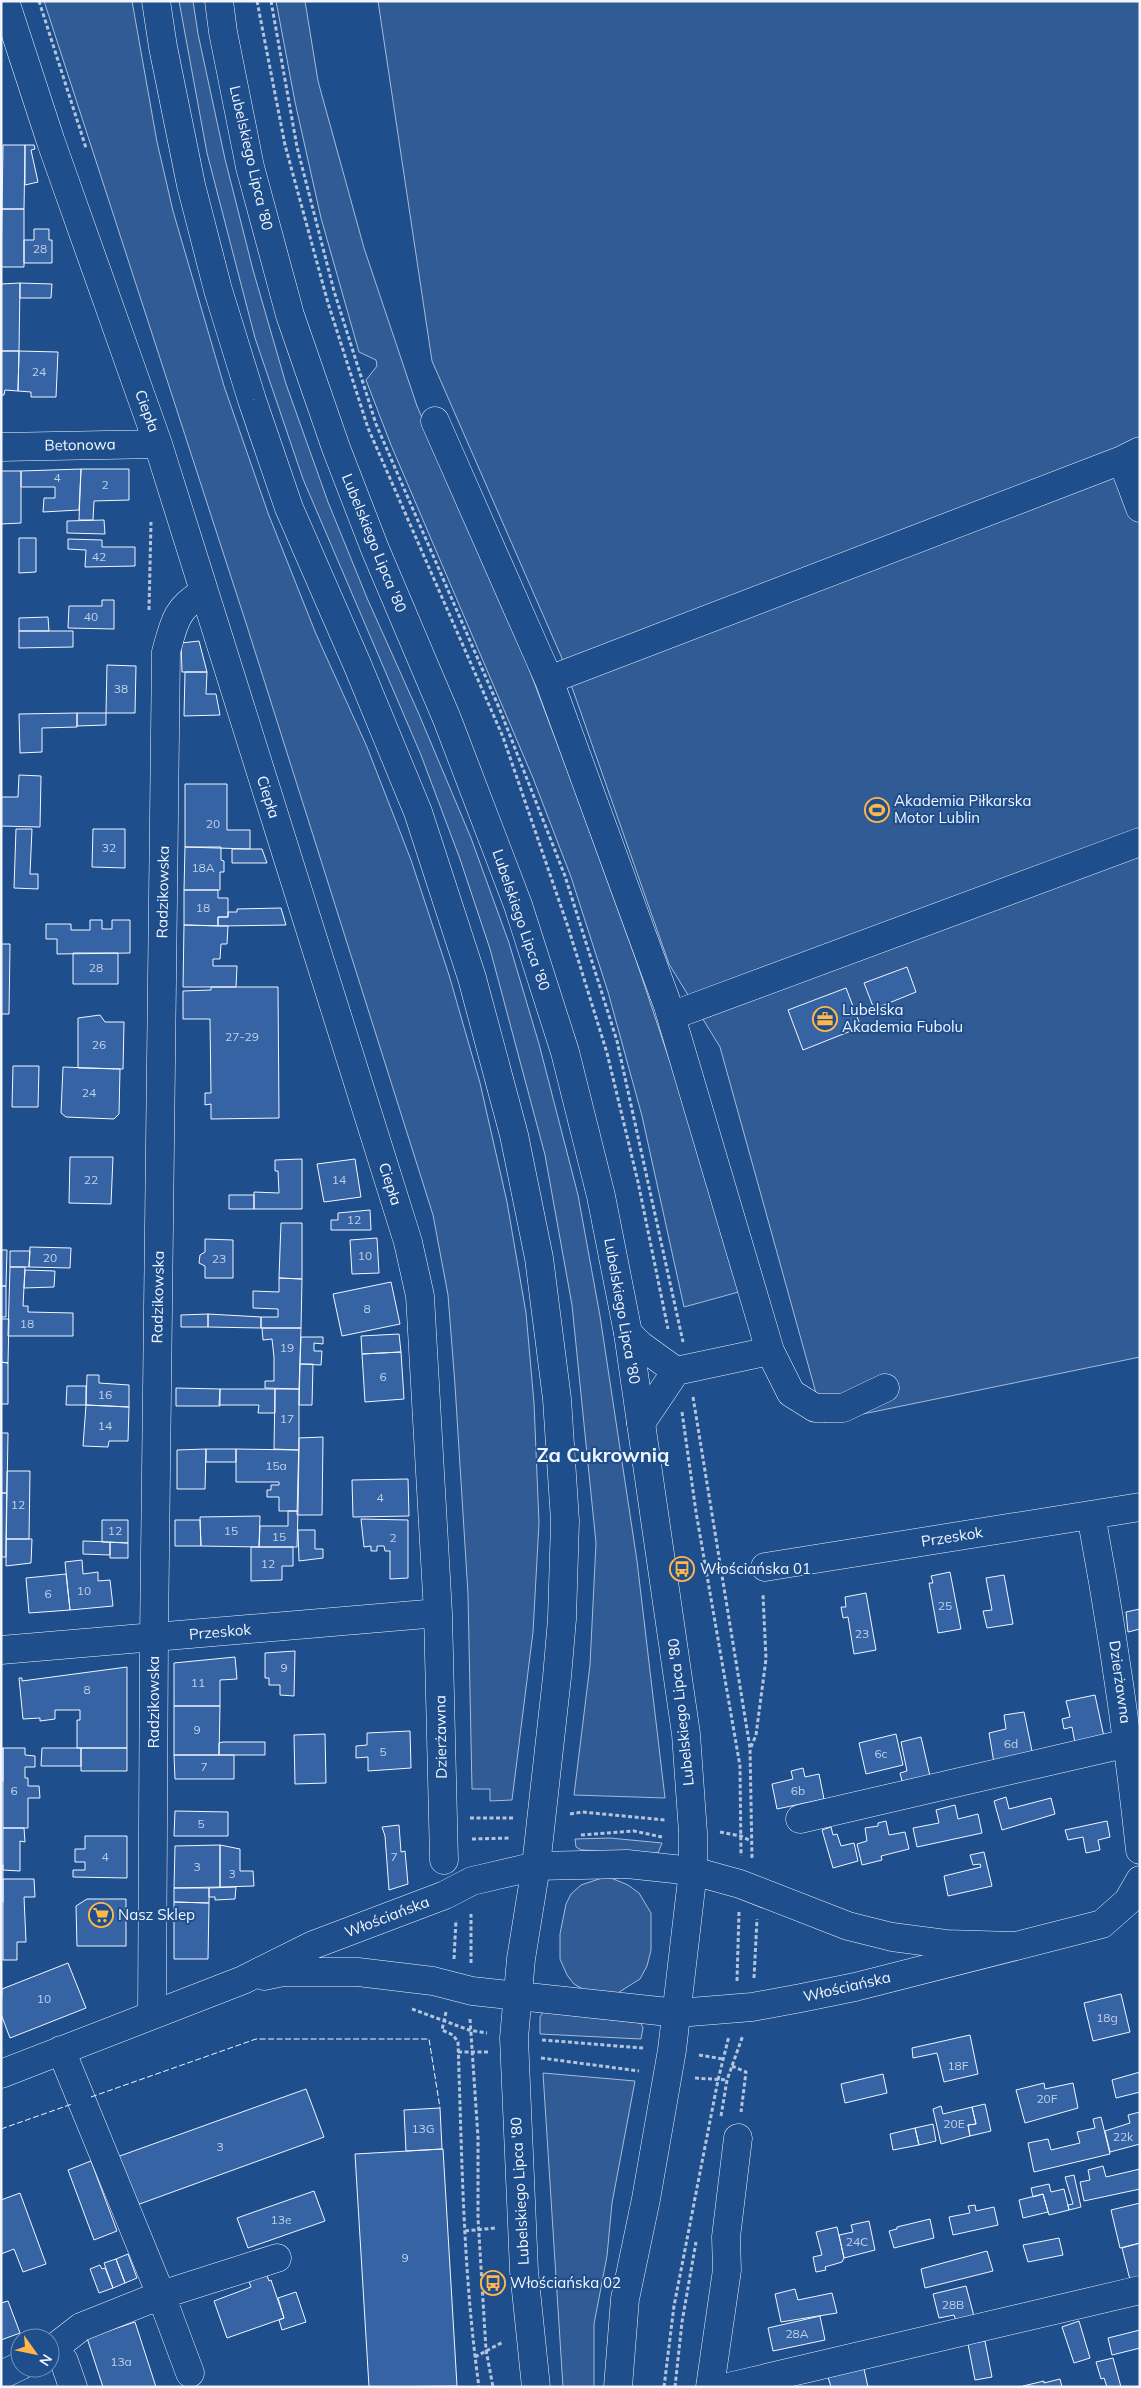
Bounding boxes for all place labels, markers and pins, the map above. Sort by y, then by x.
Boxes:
place label: Akademia Piłkarska Motor Lublin [894,791,1032,827]
sports icon: Akademia Piłkarska Motor Lublin [864,797,890,823]
place label: Lubelska Akademia Fubolu [842,1000,963,1036]
office icon: Lubelska Akademia Fubolu [812,1006,838,1032]
bus stop icon: Włościańska 01 [669,1556,695,1582]
place label: Włościańska 01 [700,1559,811,1578]
supermarket icon: Nasz Sklep [88,1902,114,1928]
place label: Nasz Sklep [118,1905,195,1924]
bus stop icon: Włościańska 02 [480,2270,506,2296]
place label: Włościańska 02 [510,2273,621,2292]

